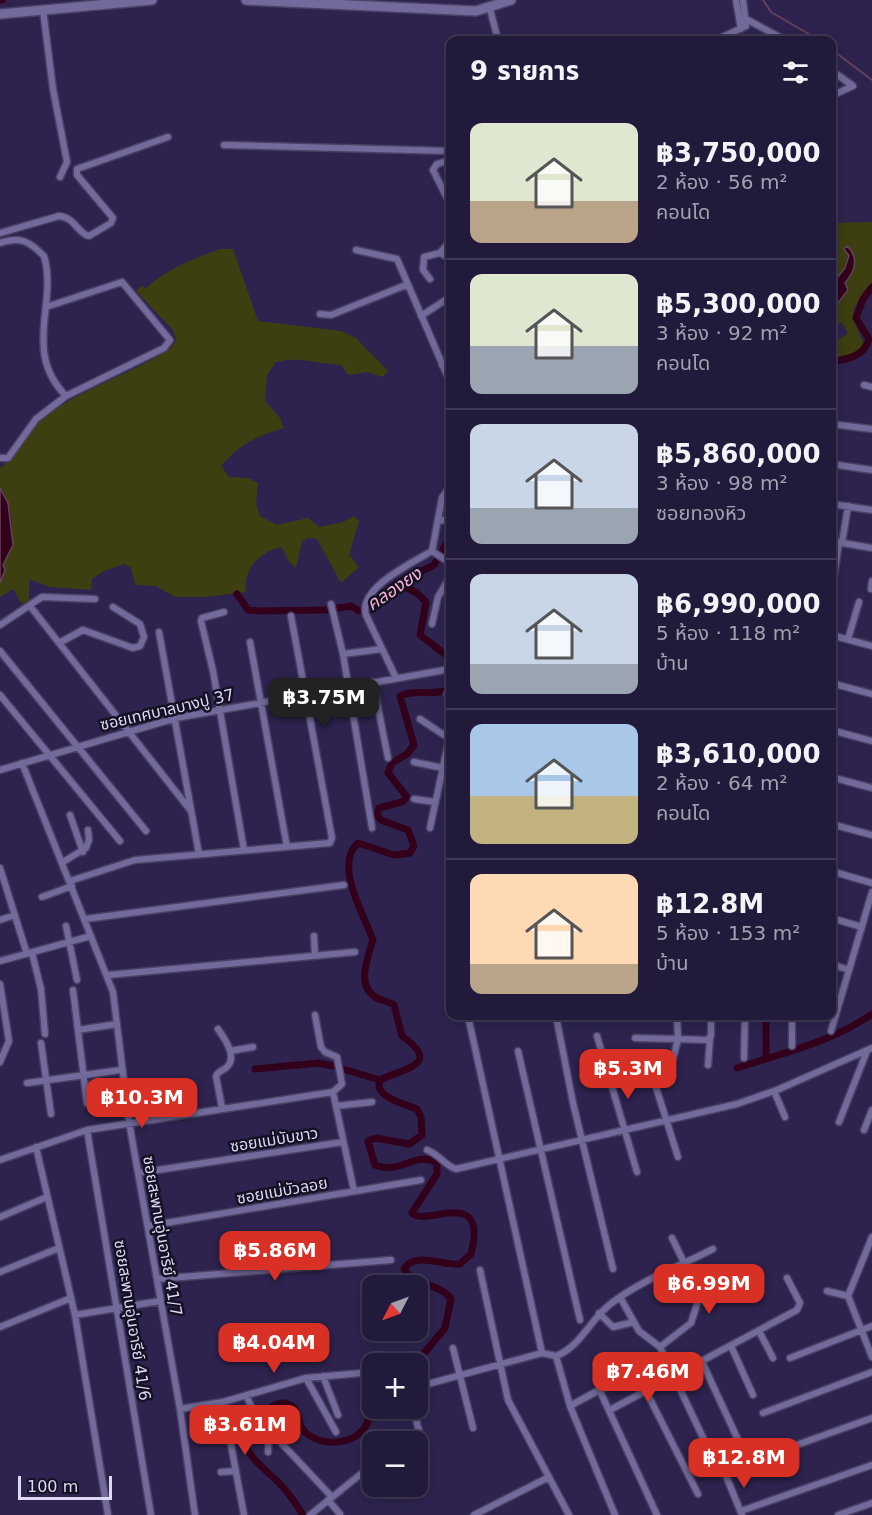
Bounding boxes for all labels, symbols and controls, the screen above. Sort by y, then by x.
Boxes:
text: 9 รายการ [470,56,579,86]
icon: filters [779,56,812,89]
text: ฿3,750,000 [656,138,820,168]
icon: home [518,147,590,219]
text: 2 ห้อง · 56 m² [656,170,787,194]
text: คอนโด [656,200,710,224]
text: ฿5,300,000 [656,289,820,319]
icon: home [518,298,590,370]
text: 3 ห้อง · 92 m² [656,321,787,345]
text: คอนโด [656,351,710,375]
text: ฿5,860,000 [656,439,820,469]
icon: home [518,448,590,520]
text: 3 ห้อง · 98 m² [656,471,787,495]
text: ซอยทองหิว [656,501,746,525]
water label: คลองยง [362,562,426,615]
text: ฿6,990,000 [656,589,820,619]
icon: home [518,598,590,670]
text: 5 ห้อง · 118 m² [656,621,800,645]
text: บ้าน [656,651,688,675]
pin: ฿3.75M [275,678,373,729]
street label: ซอยเทศบาลบางปู 37 [98,685,236,734]
text: ฿3.75M [282,685,366,709]
text: ฿3,610,000 [656,739,820,769]
icon: home [518,748,590,820]
text: 2 ห้อง · 64 m² [656,771,787,795]
text: คอนโด [656,801,710,825]
text: ฿12.8M [656,889,764,919]
icon: home [518,898,590,970]
text: 5 ห้อง · 153 m² [656,921,800,945]
text: บ้าน [656,951,688,975]
pin: ฿5.3M [586,1049,670,1100]
text: ฿5.3M [593,1056,663,1080]
pin: ฿10.3M [93,1078,191,1129]
text: ฿10.3M [100,1085,184,1109]
street label: ซอยแม่บับขาว [229,1123,319,1156]
street label: ซอยสะพานอุ่นอารีย์ 41/7 [139,1154,186,1318]
street label: ซอยแม่บัวลอย [235,1173,329,1208]
pin: ฿5.86M [226,1231,324,1282]
street label: ซอยสะพานอุ่นอารีย์ 41/6 [110,1238,155,1402]
text: ฿5.86M [233,1238,317,1262]
pin: ฿6.99M [660,1264,758,1315]
text: ฿6.99M [667,1271,751,1295]
north arrow [362,1275,428,1341]
map controls [362,1275,428,1497]
pin: ฿4.04M [225,1323,323,1374]
text: ฿4.04M [232,1330,316,1354]
pin: ฿7.46M [599,1352,697,1403]
button: + [362,1353,428,1419]
text: ฿7.46M [606,1359,690,1383]
pin: ฿3.61M [196,1405,294,1456]
text: ฿3.61M [203,1412,287,1436]
button: − [362,1431,428,1497]
pin: ฿12.8M [695,1438,793,1489]
text: ฿12.8M [702,1445,786,1469]
scale bar [18,1473,112,1500]
text: 100 m [27,1477,78,1496]

